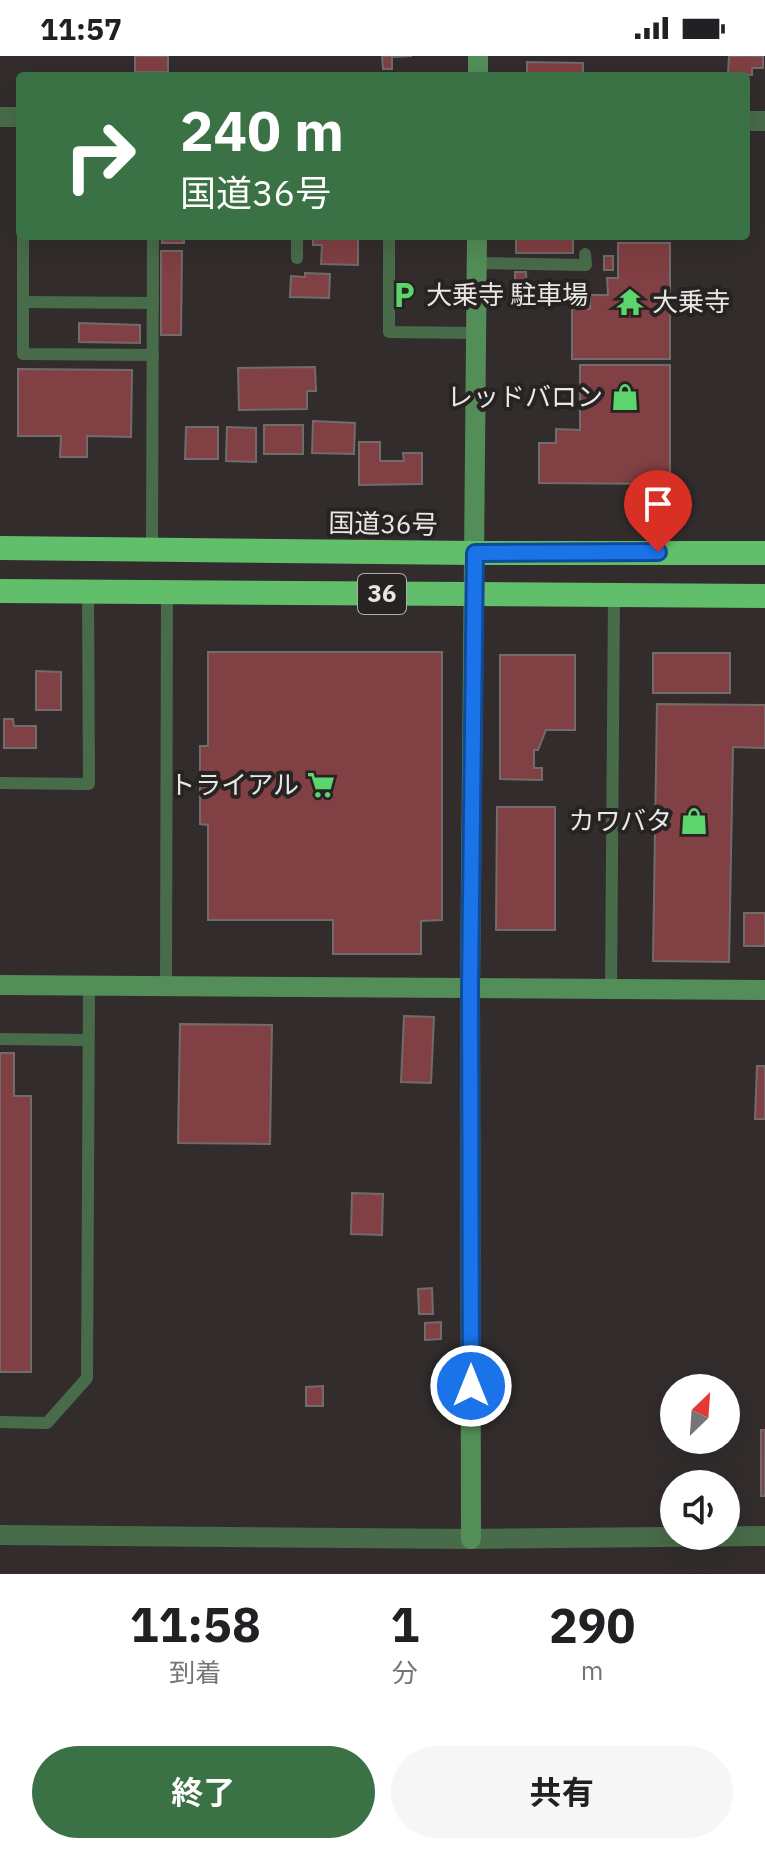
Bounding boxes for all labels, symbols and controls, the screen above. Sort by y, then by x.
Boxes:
text: 11:57 [40,9,122,48]
text: 240 m [180,94,344,166]
icon: right [48,104,152,208]
text: 国道36号 [180,169,331,216]
place label: 大乗寺 駐車場 [426,277,588,311]
parking icon: 大乗寺 駐車場 [389,280,419,310]
place label: 大乗寺 [652,284,730,318]
temple icon: 大乗寺 [615,287,645,317]
place label: レッドバロン [447,379,603,413]
shop icon: レッドバロン [610,382,640,412]
pin [624,470,692,552]
icon: arrive [636,482,680,526]
street label: 国道36号 [328,505,438,541]
road number: 36 [358,574,406,614]
place label: トライアル [169,767,299,801]
supermarket icon: トライアル [306,770,336,800]
place label: カワバタ [569,803,672,837]
shop icon: カワバタ [679,806,709,836]
position arrow [429,1344,513,1428]
north arrow [660,1374,740,1454]
map controls [660,1374,740,1550]
button: sound [660,1470,740,1550]
text: 11:58 [130,1593,261,1655]
text: 1 [390,1593,419,1655]
text: 290 [549,1594,635,1656]
text: m [581,1653,603,1687]
text: 到着 [169,1655,221,1689]
text: 分 [392,1655,418,1689]
button: 終了 [32,1746,375,1838]
button: 共有 [391,1746,733,1838]

